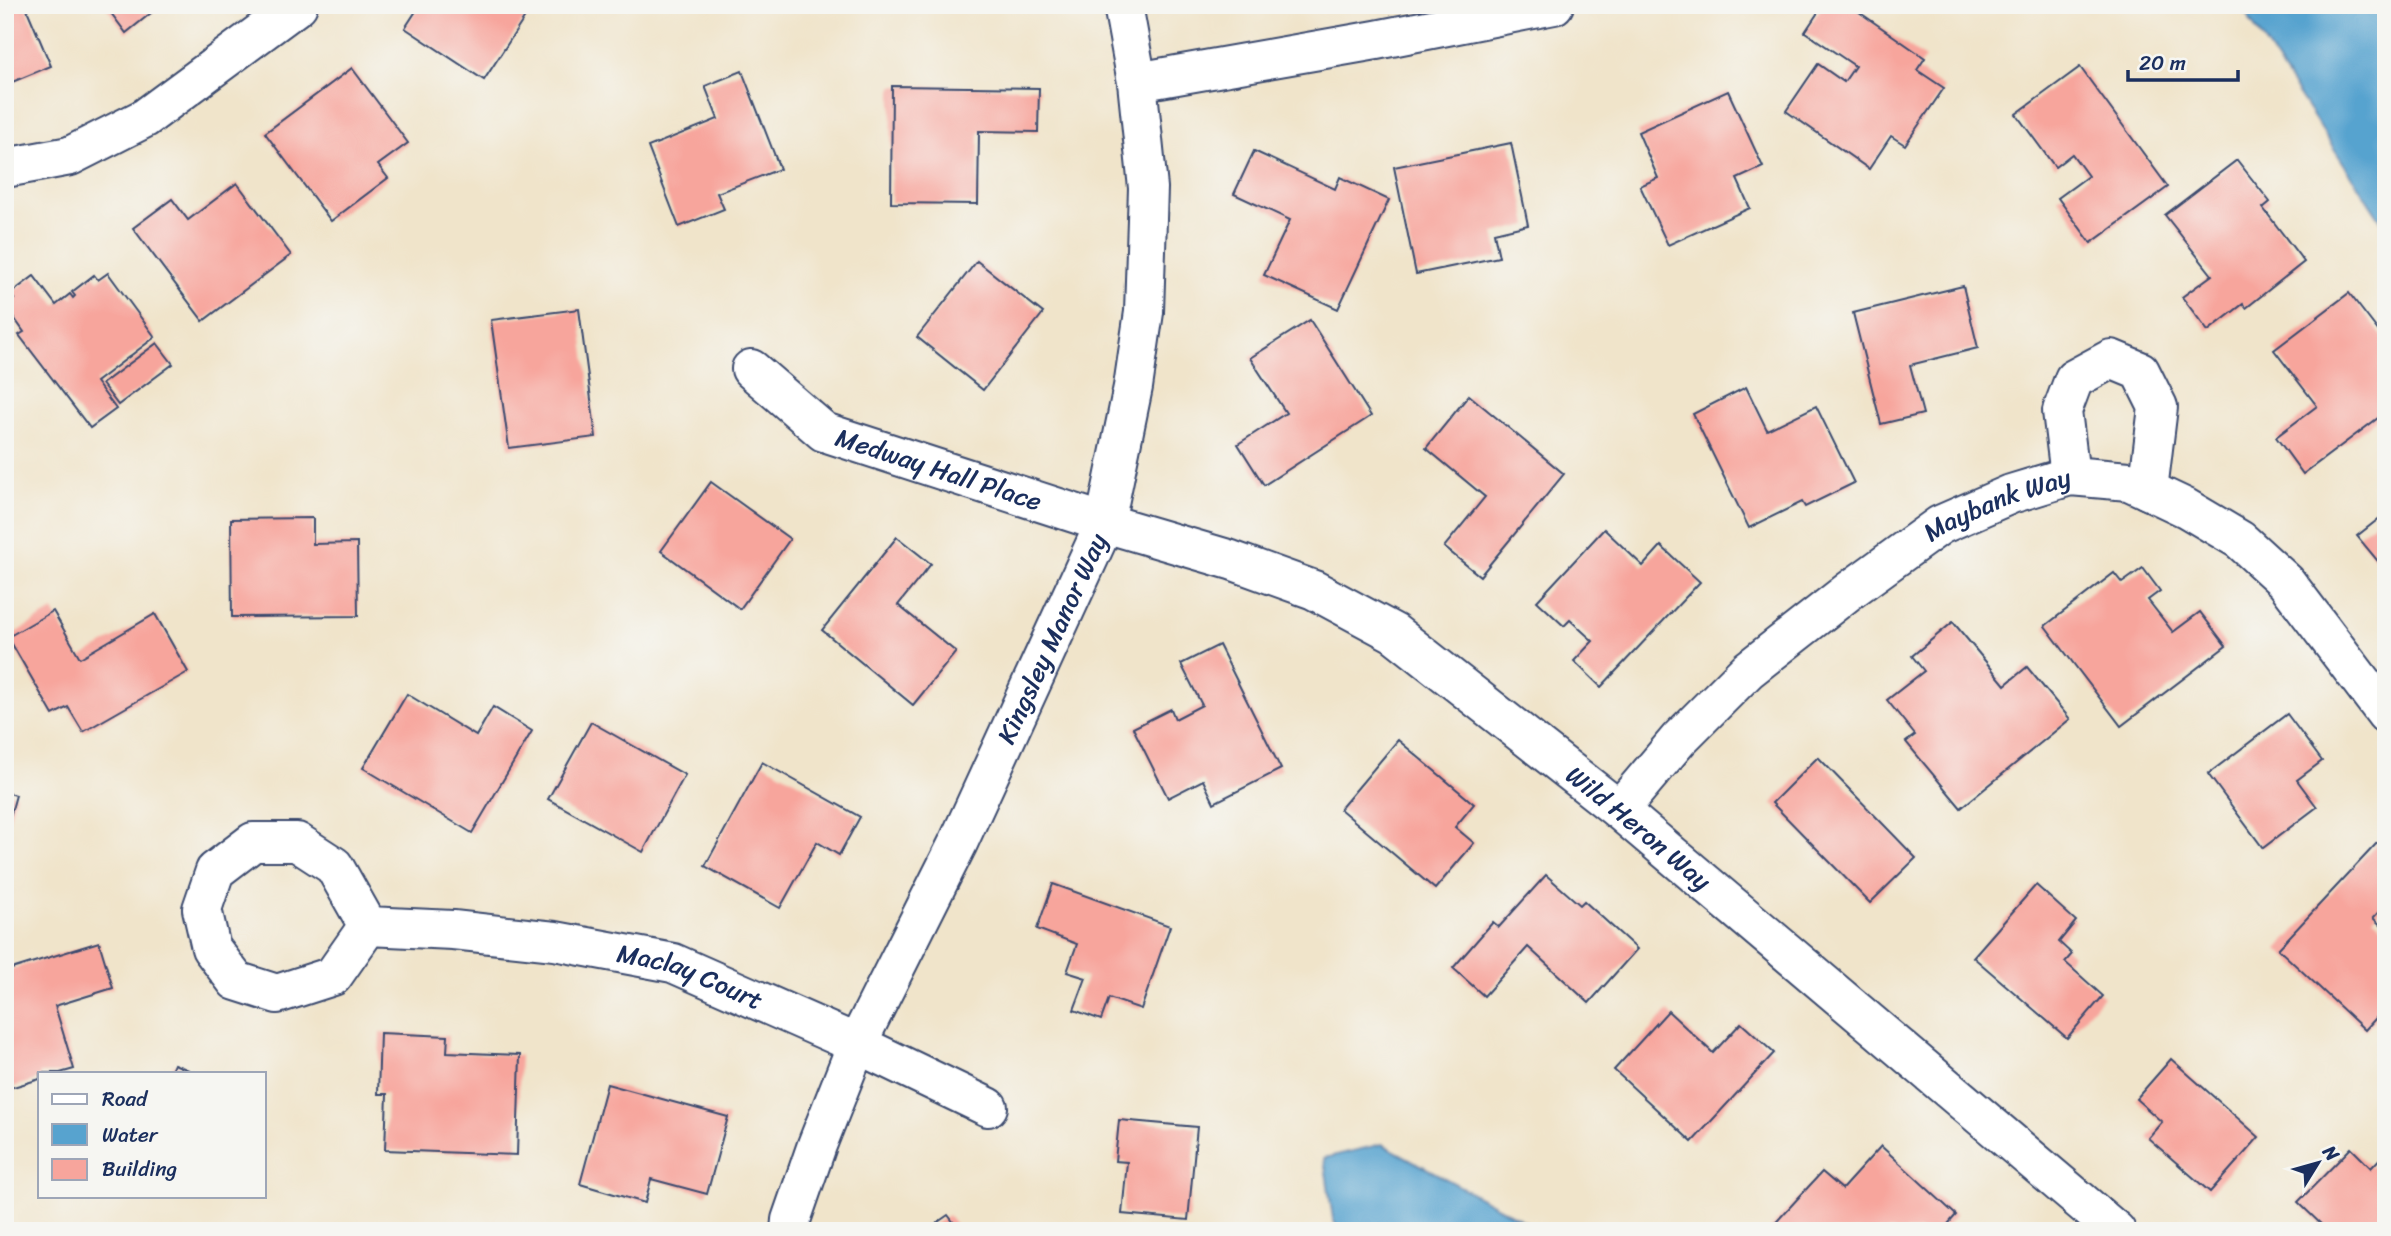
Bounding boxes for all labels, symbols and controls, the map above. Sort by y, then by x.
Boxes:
scale bar [2128,38,2239,82]
text: 20 m [2139,44,2186,82]
street label: Medway Hall Place [830,414,1048,524]
street label: Maybank Way [1913,454,2077,554]
street label: Kingsley Manor Way [983,525,1121,752]
street label: Wild Heron Way [1555,753,1723,903]
street label: Maclay Court [613,930,771,1023]
legend [38,1072,266,1198]
text: Road [102,1080,149,1118]
text: Water [102,1116,159,1154]
north arrow [2282,1128,2352,1198]
text: N [2313,1137,2349,1169]
text: Building [102,1150,178,1188]

